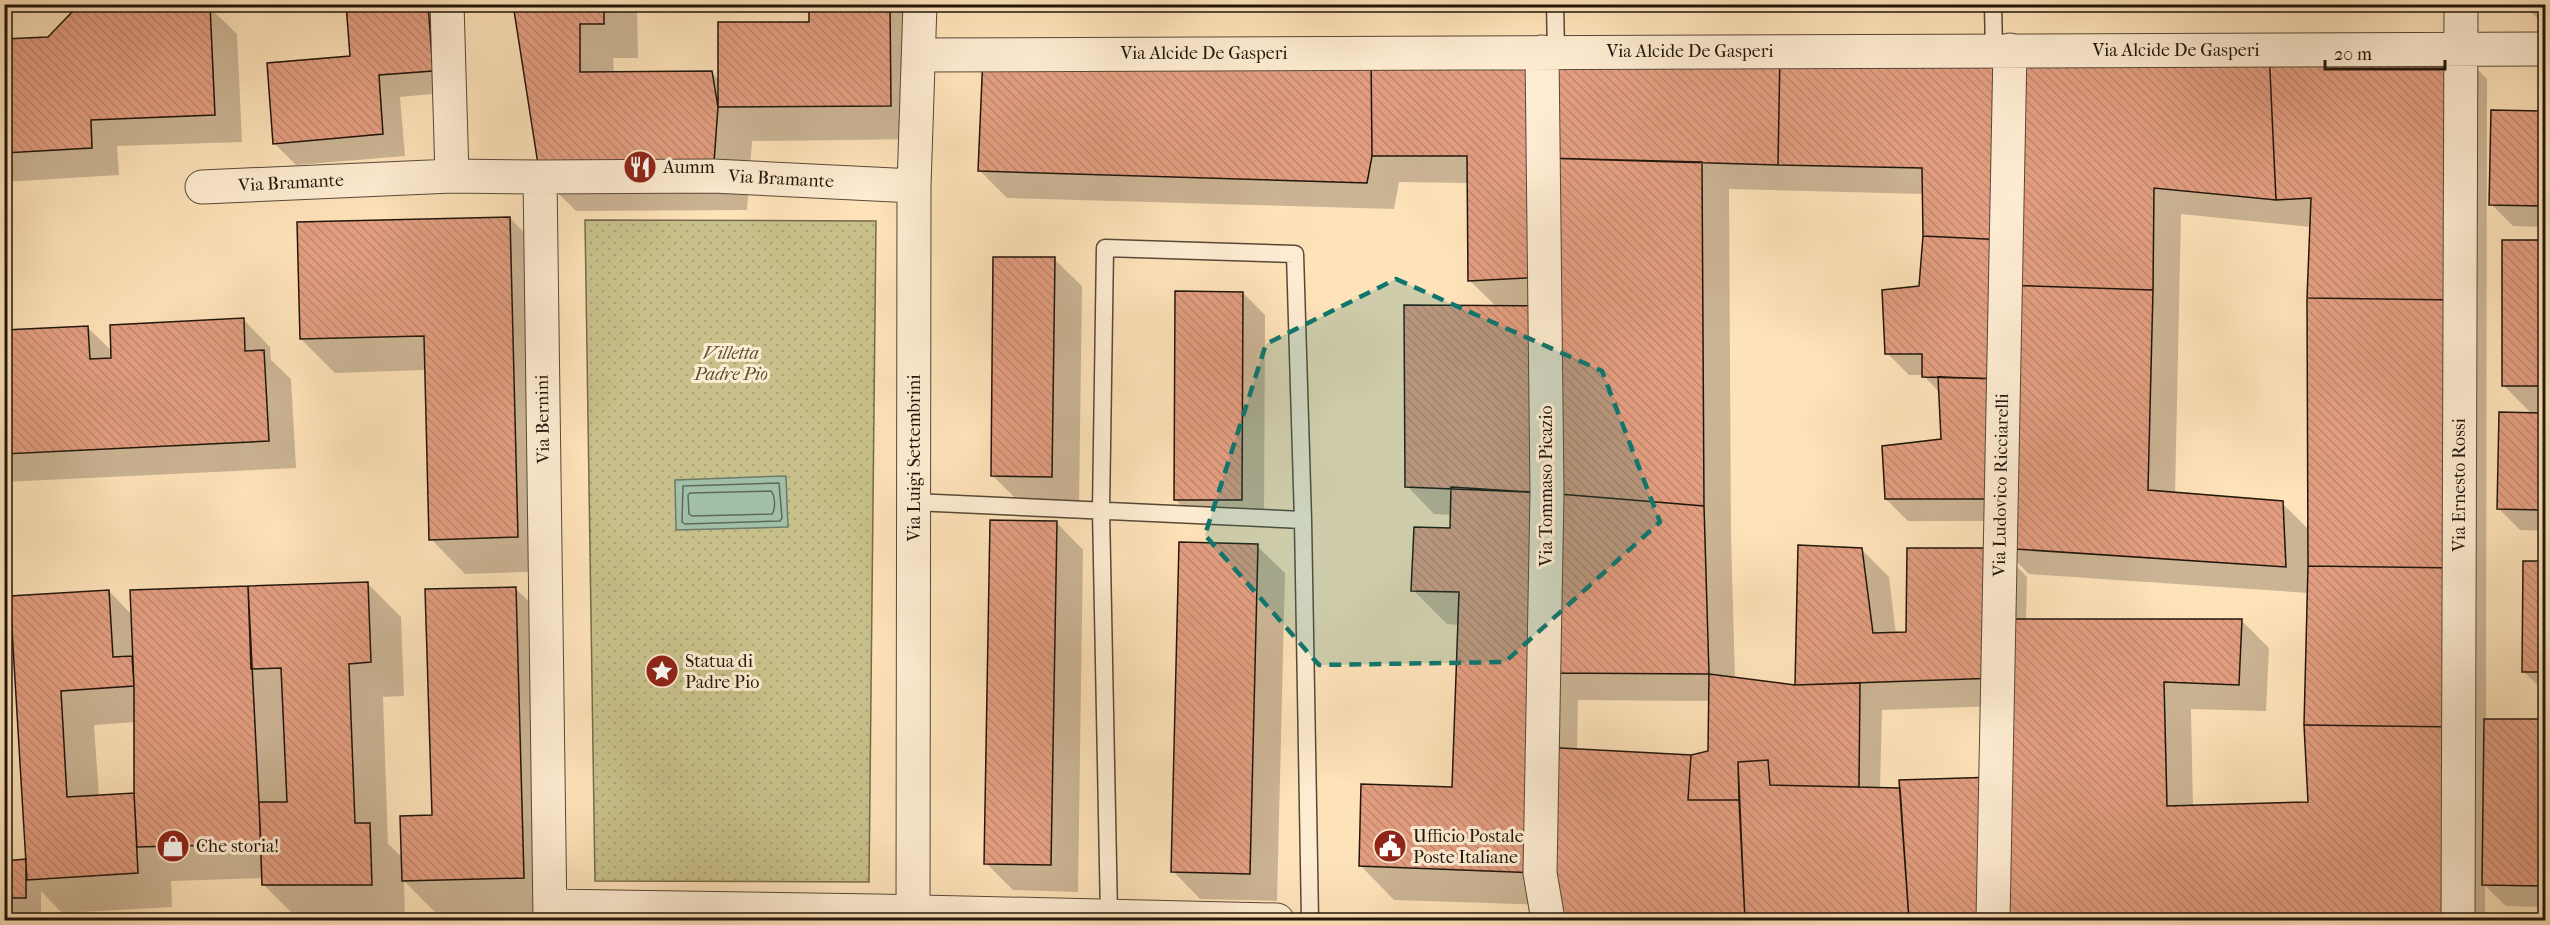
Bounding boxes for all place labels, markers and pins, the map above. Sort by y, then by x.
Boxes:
restaurant icon: Aumm [622,149,658,185]
place label: Aumm [662,157,715,178]
place label: Statua di Padre Pio [685,651,759,693]
place icon: Statua di Padre Pio [644,653,680,689]
place label: Ufficio Postale Poste Italiane [1413,826,1524,868]
shop icon: Che storia! [155,828,191,864]
public building icon: Ufficio Postale Poste Italiane [1372,828,1408,864]
place label: Che storia! [196,836,279,857]

